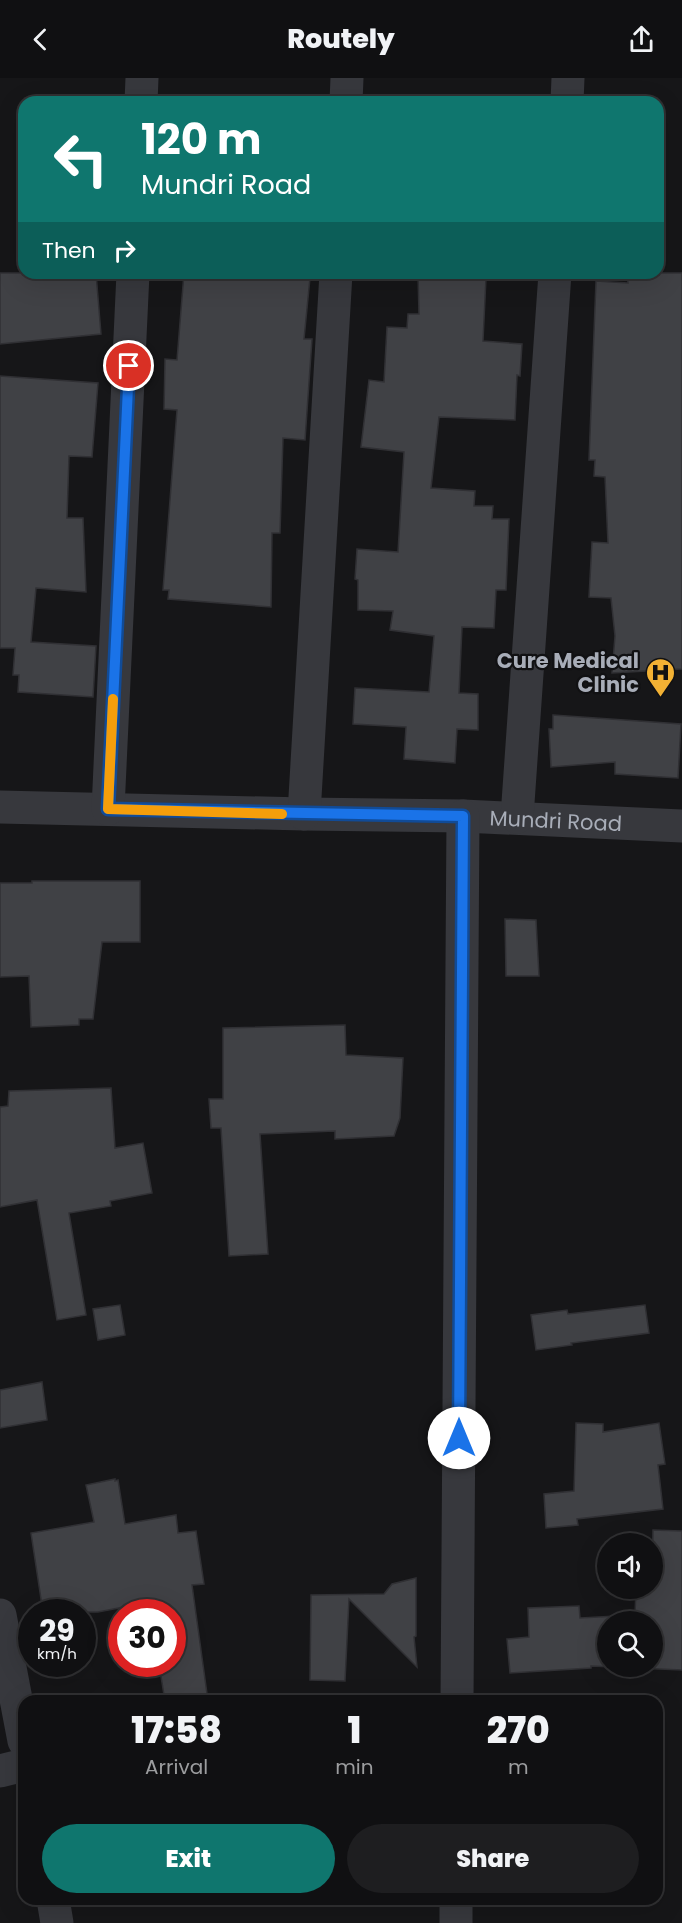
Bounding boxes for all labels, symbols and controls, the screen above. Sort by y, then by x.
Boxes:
text: Routely [287,20,395,57]
icon: back [24,23,57,56]
icon: share [625,23,658,56]
text: 120 m [141,110,262,169]
icon: left [42,120,120,198]
text: Mundri Road [141,166,311,203]
icon: right [108,234,141,267]
text: Then [42,235,96,266]
pin [103,340,154,391]
icon: arrive [112,349,145,382]
place label: Cure Medical Clinic [497,646,639,699]
hospital icon: Cure Medical Clinic [644,656,676,698]
street label: Mundri Road [489,803,623,838]
position arrow [427,1406,491,1470]
map controls [597,1533,663,1677]
button: sound [597,1533,663,1599]
speed limit sign: 30 [108,1599,186,1677]
text: 29 [39,1609,75,1652]
button: search [597,1611,663,1677]
text: km/h [37,1643,77,1664]
text: 17:58 [131,1705,222,1756]
text: 1 [347,1705,361,1756]
text: 270 [487,1705,550,1756]
text: Arrival [145,1753,208,1781]
text: min [335,1753,374,1781]
text: m [508,1753,529,1781]
button: Exit [42,1824,335,1893]
button: Share [347,1824,639,1893]

